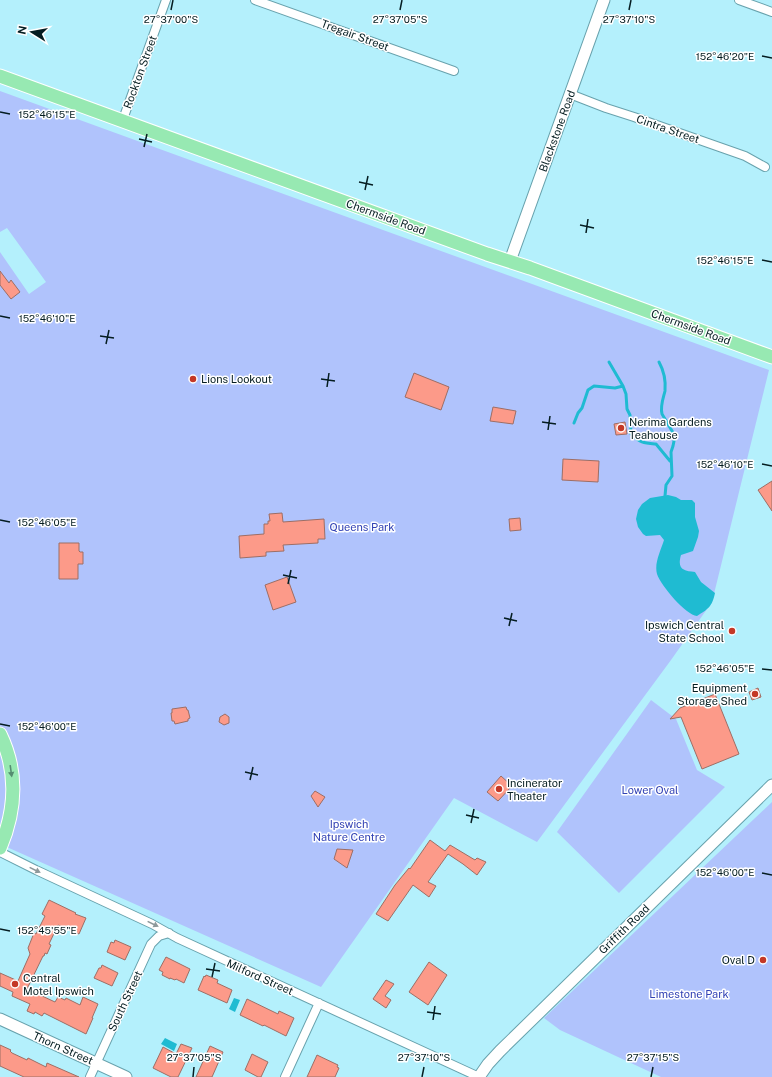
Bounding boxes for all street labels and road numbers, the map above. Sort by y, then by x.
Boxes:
street label: Tregair Street [319,17,391,53]
street label: Rockton Street [121,34,159,110]
street label: Blackstone Road [537,89,577,173]
street label: Cintra Street [635,113,701,145]
street label: Chermside Road [345,197,427,237]
street label: Chermside Road [650,307,732,347]
street label: Griffith Road [596,902,652,956]
street label: Milford Street [225,957,295,997]
street label: South Street [106,969,144,1033]
street label: Thorn Street [31,1029,95,1067]

